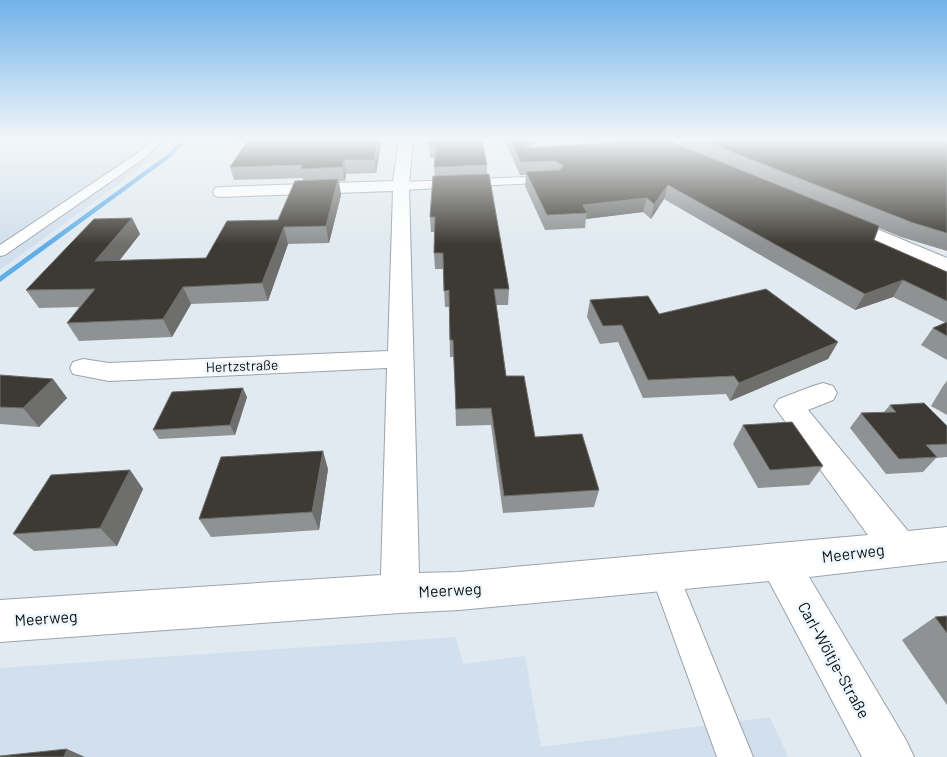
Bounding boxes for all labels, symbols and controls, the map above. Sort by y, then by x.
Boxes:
street label: Hertzstraße [205,356,279,375]
street label: Meerweg [820,539,885,566]
street label: Meerweg [418,578,482,601]
street label: Carl-Wöltje-Straße [795,598,874,721]
street label: Meerweg [14,606,78,629]

